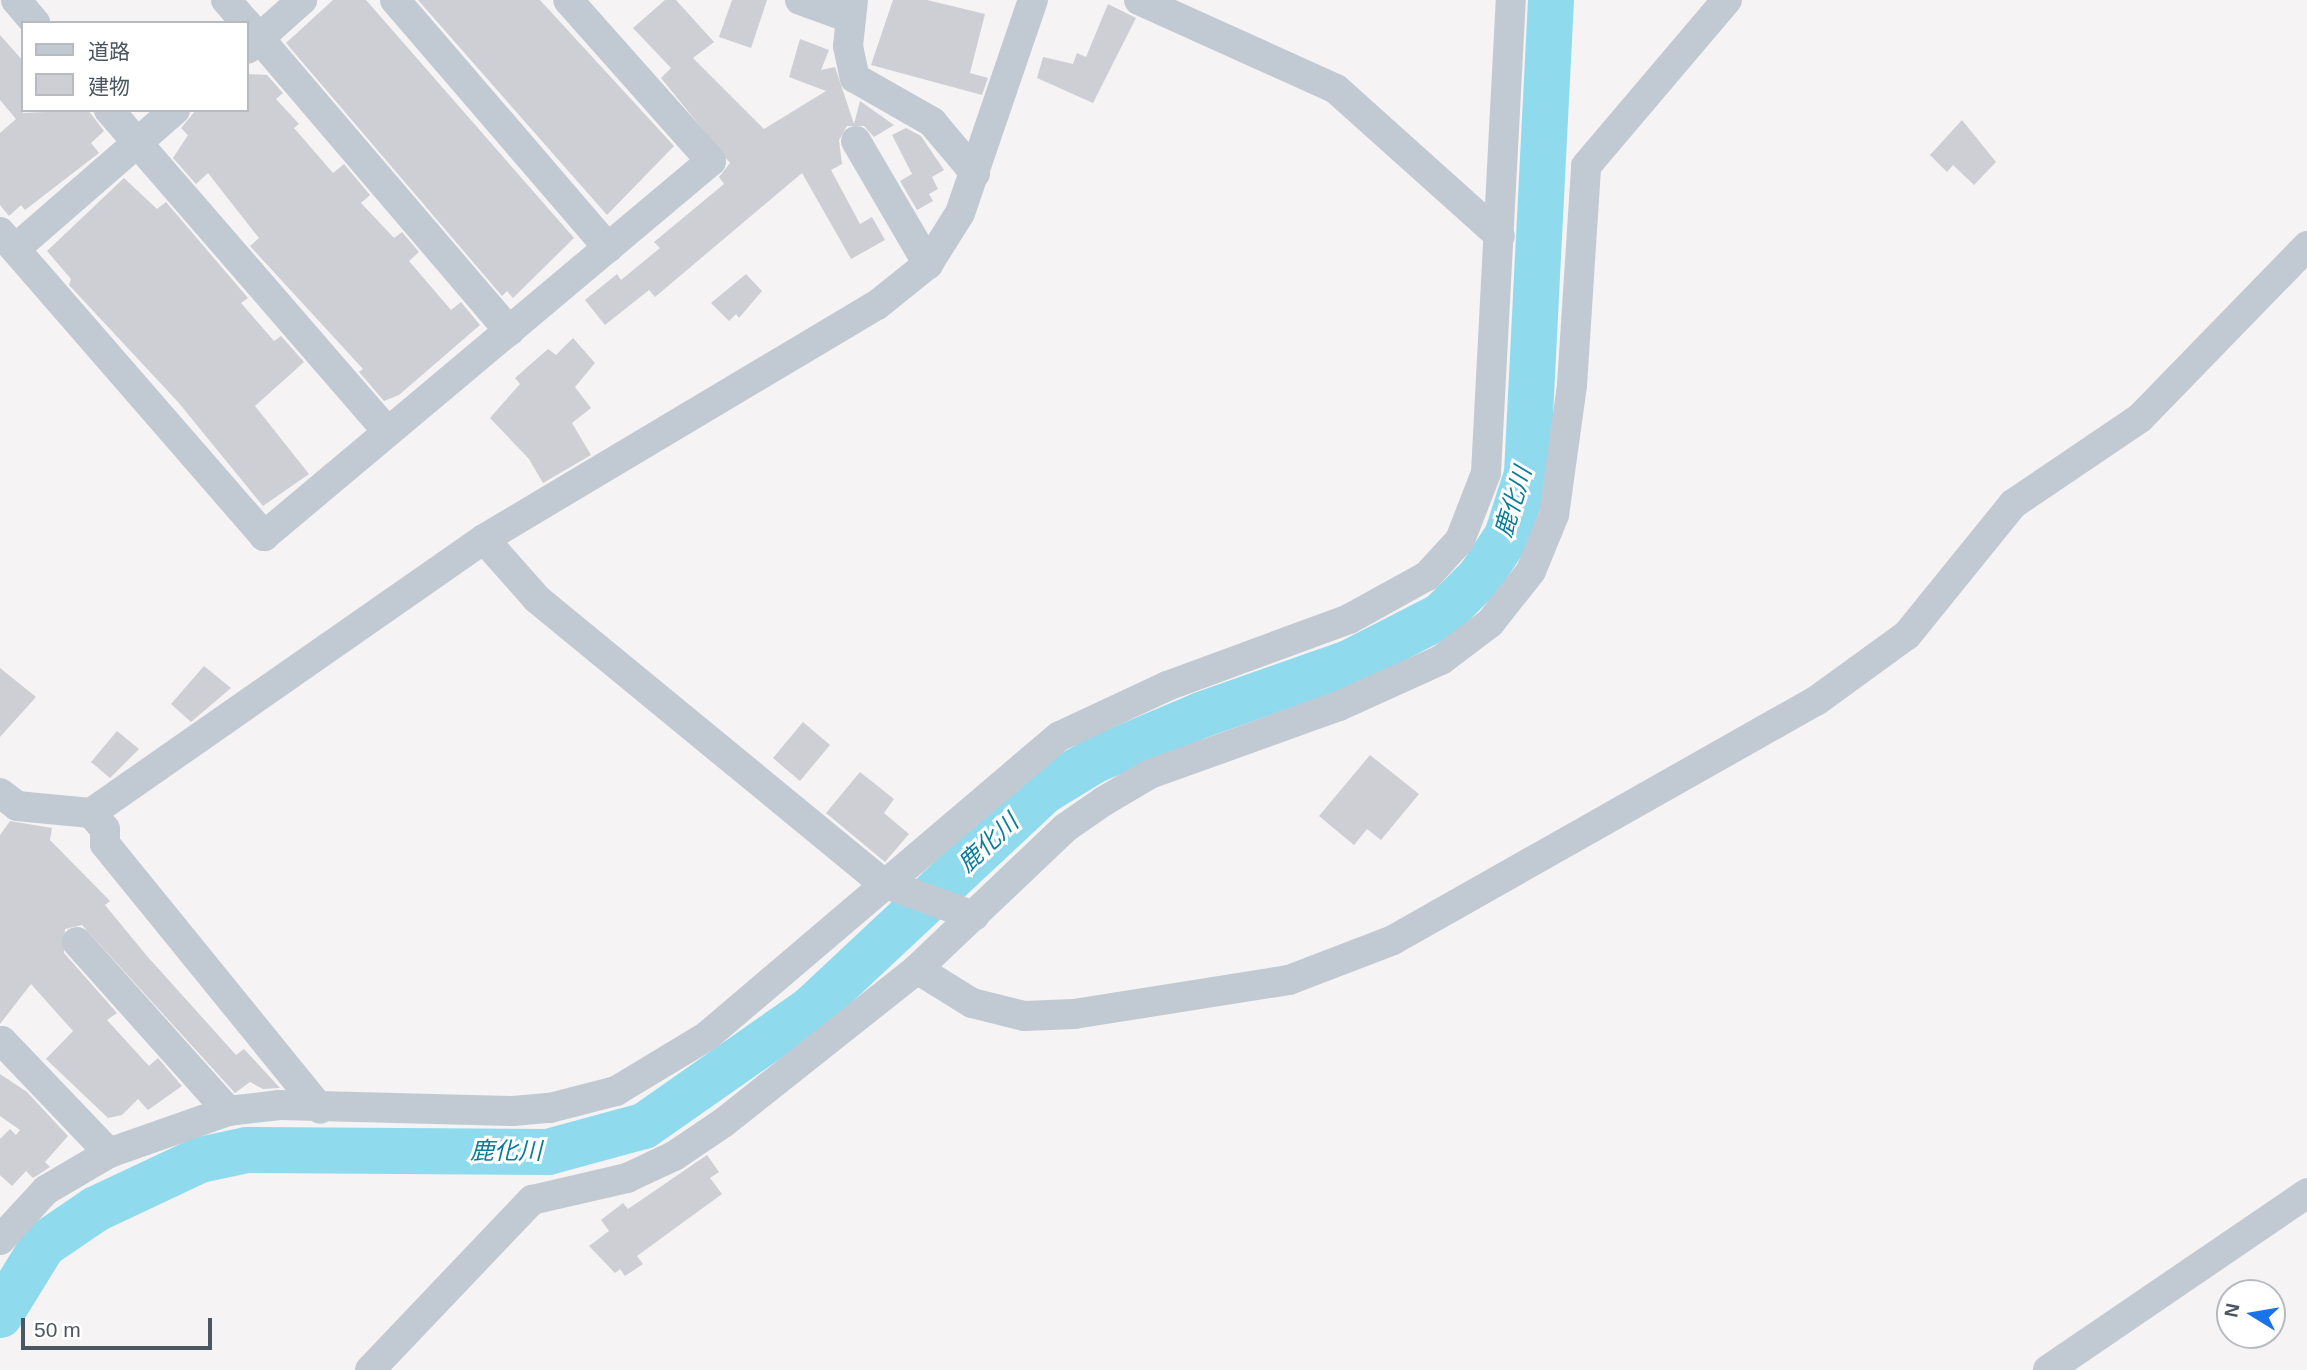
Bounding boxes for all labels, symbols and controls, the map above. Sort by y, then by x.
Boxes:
legend [21,21,248,112]
text: 道路 [88,40,130,63]
text: 建物 [88,75,130,98]
water label: 鹿化川 [1489,463,1537,541]
water label: 鹿化川 [952,808,1024,878]
water label: 鹿化川 [470,1137,542,1165]
north arrow [2216,1279,2286,1349]
text: N [2220,1302,2243,1319]
scale bar [24,1304,215,1348]
text: 50 m [34,1318,81,1341]

